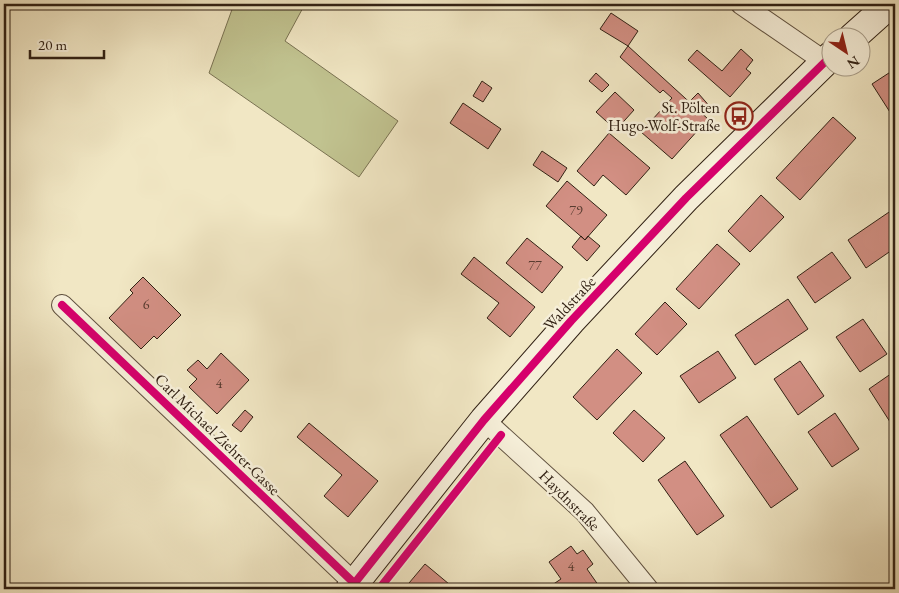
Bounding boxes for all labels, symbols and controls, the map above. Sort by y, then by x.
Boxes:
scale bar [30,28,104,60]
north arrow [822,28,872,78]
text: 20 m [38,35,67,54]
text: N [843,52,863,74]
place label: St. Pölten Hugo-Wolf-Straße [608,97,721,136]
bus stop icon: St. Pölten Hugo-Wolf-Straße [724,101,754,131]
house number: 79 [569,201,583,219]
house number: 77 [528,256,542,274]
street label: Waldstraße [539,271,600,335]
house number: 6 [143,295,150,313]
street label: Carl Michael Ziehrer-Gasse [150,369,285,500]
house number: 4 [216,374,223,392]
street label: Haydnstraße [534,465,605,536]
house number: 4 [568,557,575,575]

